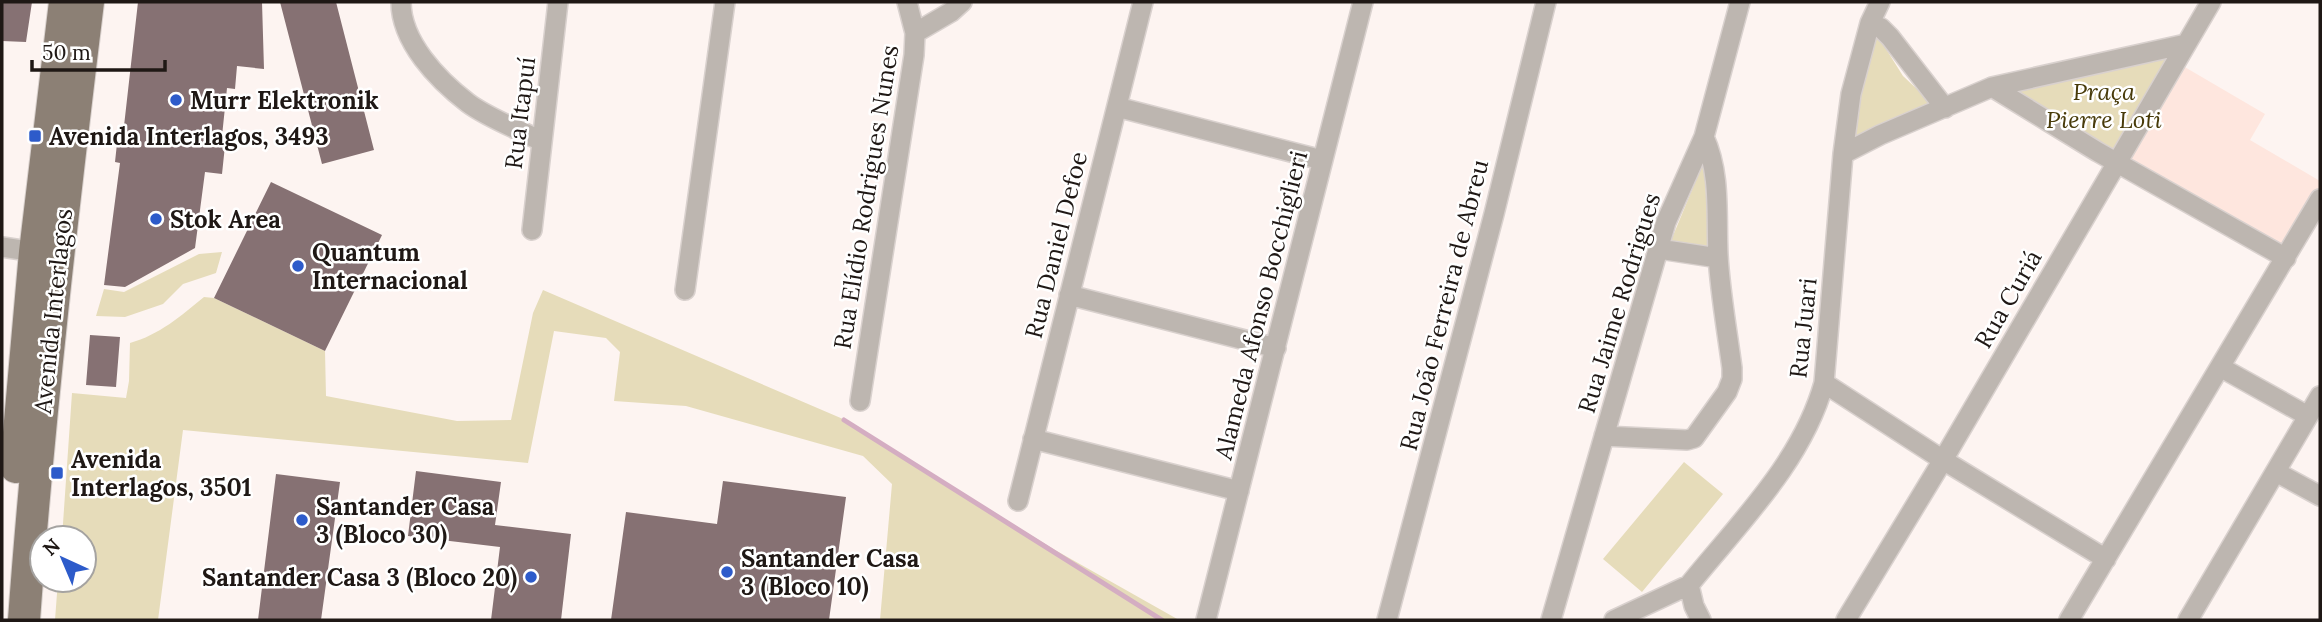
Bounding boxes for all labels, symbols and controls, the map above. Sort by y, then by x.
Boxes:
scale bar [32,28,164,72]
text: 50 m [42,39,91,66]
street label: Rua Elídio Rodrigues Nunes [827,43,905,351]
street label: Rua Itapuí [498,55,542,171]
park label: Praça Pierre Loti [2046,76,2162,135]
place label: Murr Elektronik [190,85,379,116]
marker: Murr Elektronik [168,92,184,108]
place label: Avenida Interlagos, 3493 [49,121,329,152]
marker: Avenida Interlagos, 3493 [27,128,43,144]
street label: Alameda Afonso Bocchiglieri [1207,147,1314,464]
street label: Rua Daniel Defoe [1018,148,1094,342]
street label: Rua João Ferreira de Abreu [1393,156,1495,454]
street label: Rua Jaime Rodrigues [1571,189,1667,417]
place label: Stok Area [170,204,281,235]
street label: Avenida Interlagos [27,207,79,416]
marker: Stok Area [148,211,164,227]
place label: Quantum Internacional [312,237,468,296]
street label: Rua Curiá [1967,244,2049,354]
marker: Quantum Internacional [290,258,306,274]
street label: Rua Juari [1782,276,1824,380]
place label: Avenida Interlagos, 3501 [71,444,252,503]
marker: Avenida Interlagos, 3501 [49,465,65,481]
place label: Santander Casa 3 (Bloco 30) [316,491,495,550]
marker: Santander Casa 3 (Bloco 30) [294,512,310,528]
north arrow [28,524,98,594]
text: N [38,533,65,561]
place label: Santander Casa 3 (Bloco 10) [741,543,920,602]
place label: Santander Casa 3 (Bloco 20) [202,562,517,593]
marker: Santander Casa 3 (Bloco 10) [719,564,735,580]
marker: Santander Casa 3 (Bloco 20) [523,569,539,585]

